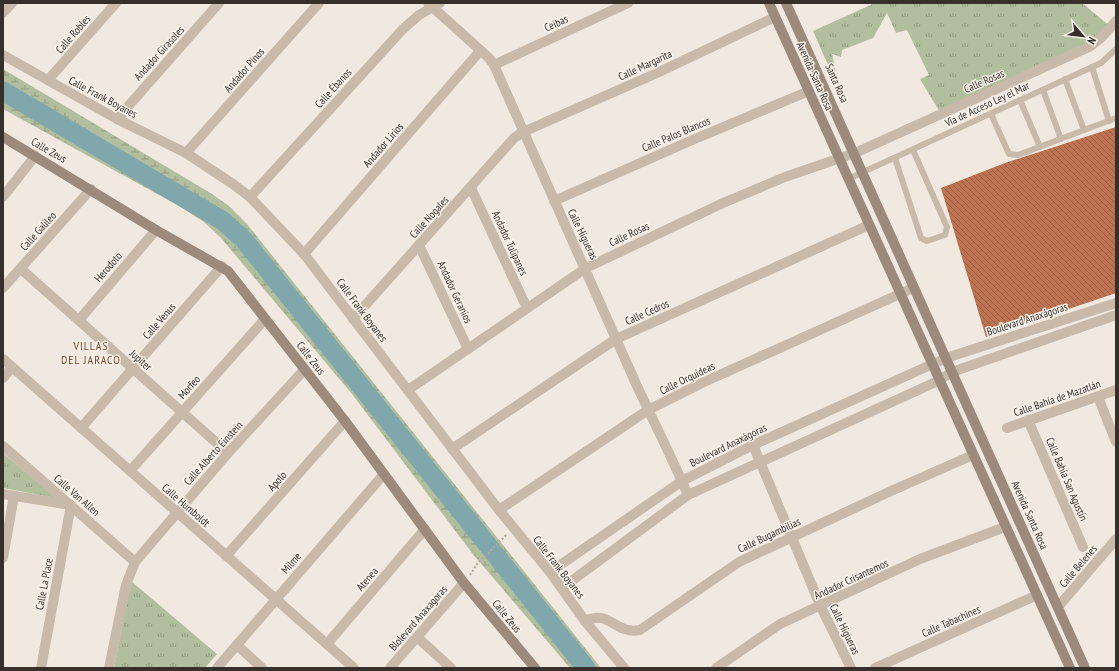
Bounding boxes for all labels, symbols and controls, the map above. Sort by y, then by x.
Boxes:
street label: Ceibas [542,11,570,35]
street label: Calle Robles [52,12,94,56]
north arrow [1063,16,1103,56]
street label: Andador Girasoles [131,23,187,83]
text: N [1084,35,1099,47]
street label: Avenida Santa Rosa [794,40,836,112]
street label: Andador Pinos [221,45,267,95]
street label: Calle Margarita [616,46,674,84]
street label: Santa Rosa [823,61,851,105]
street label: Calle Ébanos [312,65,355,111]
street label: Calle Rosas [962,66,1007,96]
street label: Calle Frank Boyanes [66,73,140,121]
street label: Vía de Acceso Ley el Mar [942,78,1031,130]
street label: Calle Palos Blancos [640,113,713,155]
street label: Andador Lirios [360,119,406,170]
street label: Calle Zeus [29,134,69,166]
street label: Calle Nogales [406,193,452,241]
street label: Calle Higueras [565,206,601,262]
street label: Calle Galileo [17,208,59,253]
street label: Andador Tulipanes [489,208,531,278]
street label: Calle Rosas [607,219,652,249]
street label: Herodoto [91,249,125,285]
street label: Andador Geranios [434,259,476,326]
street label: Calle Frank Boyanes [334,275,391,345]
street label: Calle Cedros [623,296,671,328]
street label: Boulevard Anaxágoras [985,299,1069,339]
street label: Calle Venus [139,300,179,342]
district label: VILLAS DEL JARACO [61,338,121,367]
street label: Calle Zeus [294,338,329,378]
street label: Jupiter [126,346,155,374]
street label: Calle Orquídeas [657,359,717,397]
street label: Morfeo [175,372,203,402]
street label: Calle Bahía de Mazatlán [1012,377,1102,419]
street label: Calle Alberto Einstein [180,418,246,488]
street label: Boulevard Anaxágoras [687,420,769,470]
street label: Calle Bahía San Agustín [1043,435,1091,523]
street label: Apolo [264,468,290,494]
street label: Calle Van Allen [51,471,103,519]
street label: Avenida Santa Rosa [1009,478,1051,552]
street label: Calle Humboldt [159,480,213,530]
street label: Calle Bugambilias [735,514,803,556]
street label: Calle Frank Boyanes [530,533,588,601]
street label: Calle Belenes [1056,542,1100,590]
street label: Milme [278,549,304,577]
street label: Calle La Place [32,556,56,611]
street label: Andador Crisantemos [812,556,891,602]
street label: Atenea [353,564,381,594]
street label: Blolevard Anaxagoras [386,582,450,654]
street label: Calle Zeus [489,597,525,636]
street label: Calle Higueras [827,601,863,657]
street label: Calle Tabachines [919,602,983,640]

